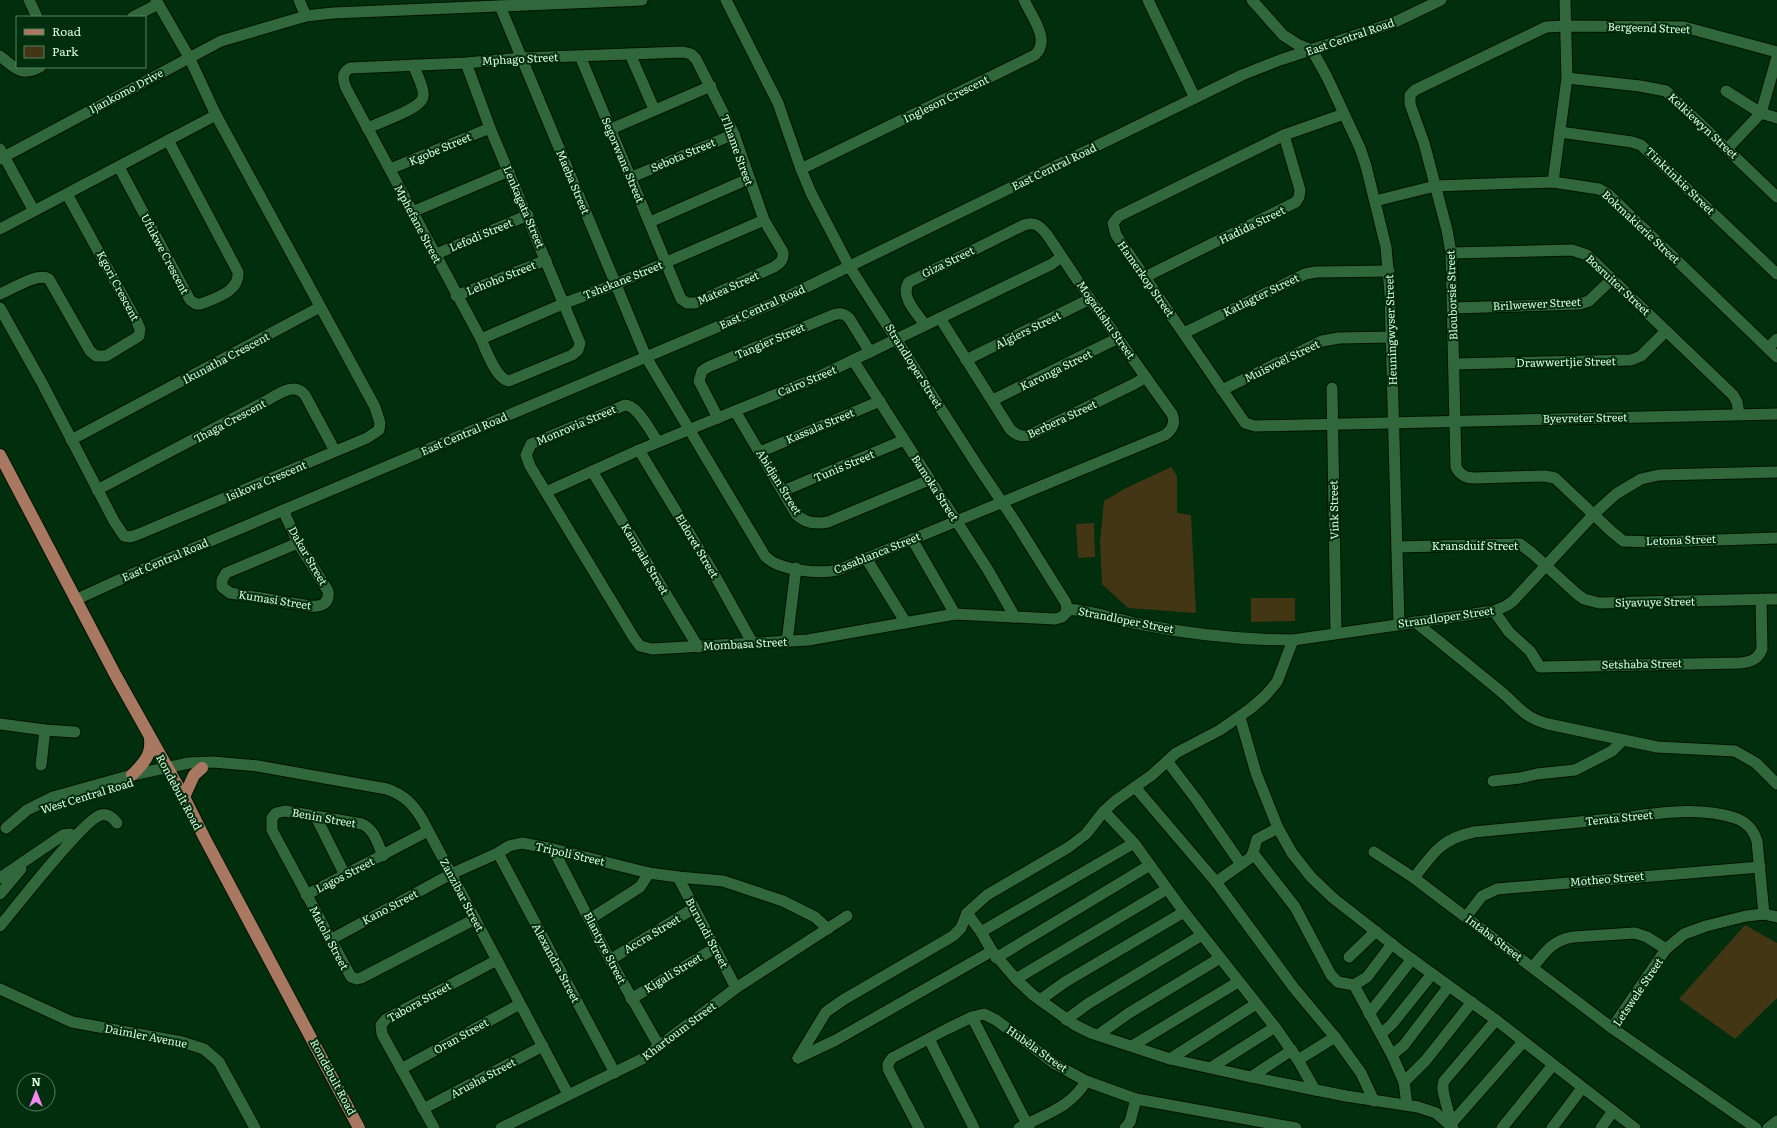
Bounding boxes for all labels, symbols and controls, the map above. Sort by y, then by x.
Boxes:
street label: East Central Road [1303,13,1396,59]
legend [16,16,146,68]
street label: Bergeend Street [1607,18,1691,36]
text: Road [52,22,82,40]
text: Park [52,42,79,60]
street label: Mphago Street [481,48,559,68]
street label: Ijankomo Drive [86,64,166,116]
street label: Ingleson Crescent [900,70,992,126]
street label: Kelkiewyn Street [1665,89,1742,162]
street label: Tlhame Street [718,112,758,188]
street label: Segorwane Street [599,114,649,205]
street label: Kgobe Street [406,128,474,168]
street label: Sebota Street [648,133,718,175]
street label: East Central Road [1008,139,1099,194]
street label: Tinktinkie Street [1643,143,1719,218]
street label: Maeba Street [553,147,595,217]
street label: Lenkagata Street [500,163,550,251]
street label: Mphefane Street [391,181,447,266]
street label: Bokmakierie Street [1599,186,1684,267]
street label: Hadida Street [1216,201,1288,247]
street label: Ufukwe Crescent [138,210,194,297]
street label: Lefodi Street [446,213,515,255]
street label: Hamerkop Street [1115,237,1179,320]
street label: Giza Street [918,241,977,281]
street label: Kgori Crescent [94,248,144,324]
street label: Blouborsie Street [1441,249,1461,340]
street label: Bosruiter Street [1583,250,1655,319]
street label: Lehoho Street [464,256,538,298]
street label: Tshekane Street [580,256,665,302]
street label: Matea Street [694,266,762,308]
street label: Katlagter Street [1220,269,1302,319]
street label: Heuningwyser Street [1380,274,1400,386]
street label: Mogadishu Street [1074,277,1140,362]
street label: East Central Road [716,280,807,332]
street label: Brilwewer Street [1492,293,1582,313]
street label: Algiers Street [992,306,1063,352]
street label: Tangier Street [732,318,808,362]
street label: Strandloper Street [882,320,948,411]
street label: Ikunatha Crescent [179,327,272,387]
street label: Muisvoël Street [1241,335,1322,385]
street label: Karonga Street [1017,345,1095,393]
street label: Drawwertjie Street [1516,352,1616,370]
street label: Cairo Street [775,360,839,400]
street label: Thaga Crescent [191,394,269,446]
street label: Berbera Street [1024,395,1099,441]
street label: Monrovia Street [533,400,619,448]
street label: Kassala Street [783,403,857,447]
street label: East Central Road [418,408,510,459]
street label: Byevreter Street [1543,408,1628,426]
street label: Tunis Street [811,445,877,485]
street label: Abidjan Street [753,446,807,518]
street label: Bamoka Street [908,451,964,524]
street label: Isikova Crescent [223,456,309,504]
street label: Vink Street [1324,480,1342,540]
street label: Eldoret Street [672,510,724,581]
street label: Kampala Street [618,520,674,598]
street label: Dakar Street [286,523,333,588]
street label: Casablanca Street [831,527,923,577]
street label: Letona Street [1646,530,1717,548]
street label: East Central Road [119,534,211,585]
street label: Kransduif Street [1432,537,1519,553]
street label: Kumasi Street [238,585,313,613]
street label: Siyavuye Street [1615,592,1696,610]
street label: Strandloper Street [1397,601,1495,631]
street label: Strandloper Street [1077,602,1176,636]
street label: Mombasa Street [702,633,788,653]
street label: Setshaba Street [1602,654,1683,672]
street label: Rondebult Road [153,751,207,832]
street label: West Central Road [38,773,135,817]
street label: Benin Street [291,804,358,831]
street label: Terata Street [1584,805,1654,828]
street label: Tripoli Street [534,837,607,869]
street label: Lagos Street [312,852,377,896]
street label: Zanzibar Street [437,855,489,934]
street label: Motheo Street [1569,867,1645,889]
street label: Kano Street [359,884,421,928]
street label: Burundi Street [683,894,733,971]
street label: Matola Street [306,903,354,973]
street label: Blantyre Street [581,909,631,987]
street label: Accra Street [620,910,683,956]
street label: Intaba Street [1463,910,1527,964]
street label: Alexandra Street [529,920,585,1006]
street label: Kigali Street [641,948,705,996]
street label: Letswele Street [1608,954,1666,1029]
street label: Tabora Street [384,977,454,1025]
street label: Khartoum Street [638,997,719,1063]
street label: Oran Street [430,1013,491,1057]
street label: Daimler Avenue [103,1019,189,1051]
street label: Hubêla Street [1004,1021,1072,1075]
street label: Rondebult Road [307,1036,361,1117]
street label: Arusha Street [447,1053,519,1101]
north arrow [16,1072,56,1112]
text: N [31,1073,41,1089]

